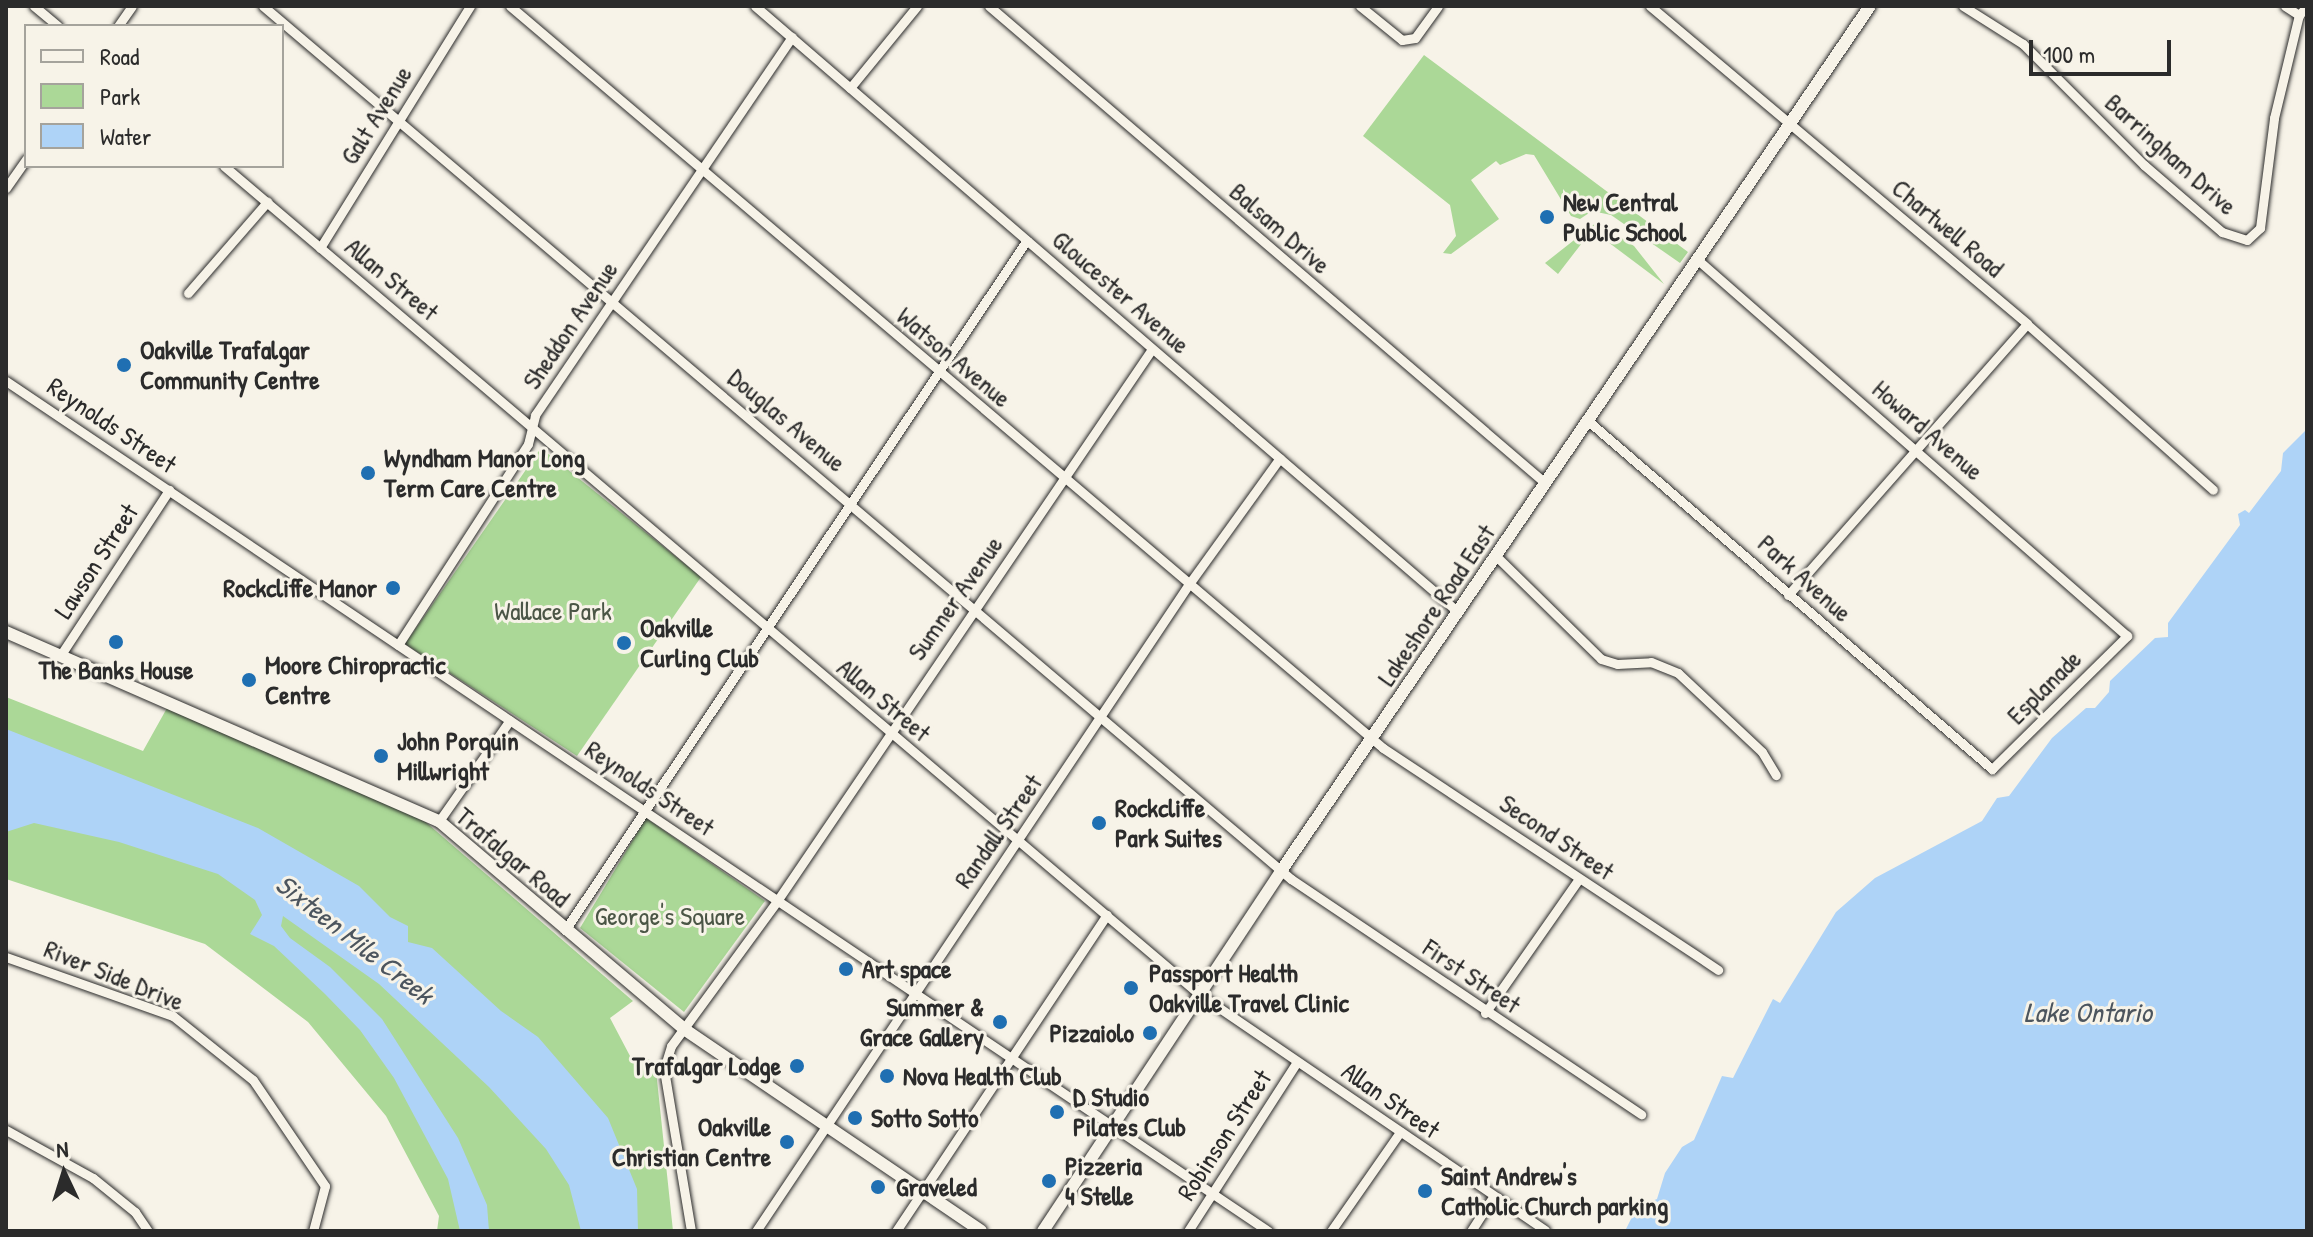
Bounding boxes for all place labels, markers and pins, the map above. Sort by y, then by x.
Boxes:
place label: New Central Public School [1563,186,1686,248]
marker: New Central Public School [1538,208,1556,226]
place label: Oakville Trafalgar Community Centre [140,334,320,396]
marker: Oakville Trafalgar Community Centre [115,356,133,374]
place label: Wyndham Manor Long Term Care Centre [384,442,585,504]
marker: Wyndham Manor Long Term Care Centre [359,464,377,482]
place label: Rockcliffe Manor [223,572,377,604]
marker: Rockcliffe Manor [384,579,402,597]
place label: Oakville Curling Club [640,612,759,674]
marker: The Banks House [107,633,125,651]
marker: Oakville Curling Club [615,634,633,652]
place label: Moore Chiropractic Centre [265,649,446,710]
place label: The Banks House [39,654,193,686]
marker: Moore Chiropractic Centre [240,671,258,689]
place label: John Porquin Millwright [397,725,519,786]
marker: John Porquin Millwright [372,747,390,765]
place label: Rockcliffe Park Suites [1115,792,1222,854]
marker: Rockcliffe Park Suites [1090,814,1108,832]
place label: Art space [862,953,951,985]
place label: Passport Health Oakville Travel Clinic [1149,957,1349,1018]
marker: Art space [837,960,855,978]
marker: Passport Health Oakville Travel Clinic [1120,977,1142,999]
place label: Summer & Grace Gallery [860,991,984,1052]
marker: Summer & Grace Gallery [991,1013,1009,1031]
place label: Pizzaiolo [1050,1017,1134,1049]
marker: Pizzaiolo [1141,1024,1159,1042]
place label: Trafalgar Lodge [632,1050,781,1082]
marker: Trafalgar Lodge [788,1057,806,1075]
place label: Nova Health Club [903,1060,1062,1092]
marker: Nova Health Club [878,1067,896,1085]
place label: D Studio Pilates Club [1073,1081,1186,1142]
place label: Sotto Sotto [871,1102,979,1134]
marker: D Studio Pilates Club [1048,1103,1066,1121]
marker: Sotto Sotto [846,1109,864,1127]
place label: Oakville Christian Centre [612,1111,771,1172]
marker: Oakville Christian Centre [778,1133,796,1151]
place label: Pizzeria 4 Stelle [1065,1150,1142,1212]
place label: Saint Andrew's Catholic Church parking [1441,1160,1668,1222]
place label: Graveled [896,1171,977,1203]
marker: Pizzeria 4 Stelle [1040,1172,1058,1190]
marker: Graveled [867,1176,889,1198]
marker: Saint Andrew's Catholic Church parking [1416,1182,1434,1200]

